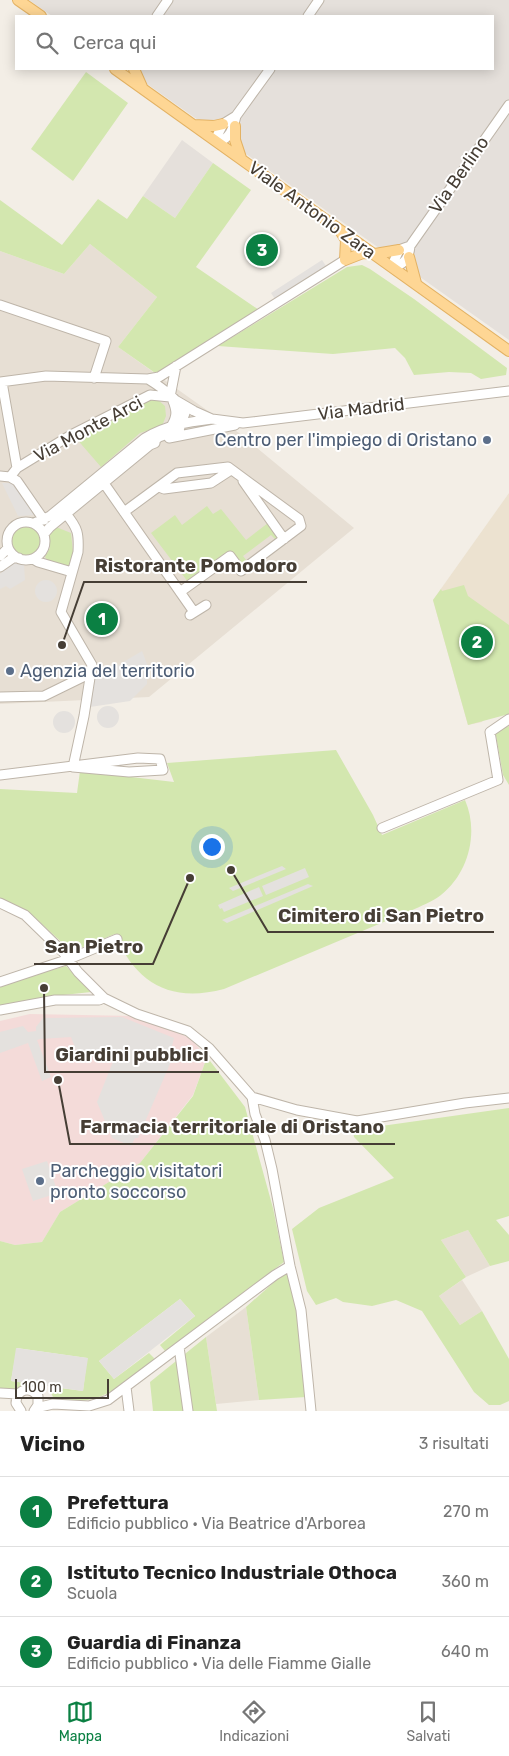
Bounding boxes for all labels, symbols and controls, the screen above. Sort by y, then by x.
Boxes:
search box [15,15,494,70]
icon: search [33,29,61,57]
text: Cerca qui [73,31,156,54]
street label: Via Berlino [424,132,494,218]
street label: Viale Antonio Zara [244,156,380,264]
pin: 3 [246,231,278,269]
street label: Via Monte Arci [30,391,146,467]
street label: Via Madrid [316,393,406,425]
place label: Centro per l'impiego di Oristano [215,429,477,451]
marker: Centro per l'impiego di Oristano [481,434,493,446]
callout: Ristorante Pomodoro [84,548,307,582]
text: Ristorante Pomodoro [95,554,297,577]
pin: 1 [86,600,118,638]
pin: 2 [461,623,493,661]
place label: Agenzia del territorio [20,660,195,682]
marker: Agenzia del territorio [4,665,16,677]
your location [199,834,225,860]
callout: Cimitero di San Pietro [268,898,494,932]
text: Cimitero di San Pietro [278,904,484,927]
callout: San Pietro [34,930,153,964]
text: San Pietro [45,935,143,958]
callout: Giardini pubblici [45,1038,219,1072]
text: Giardini pubblici [55,1043,209,1066]
callout: Farmacia territoriale di Oristano [70,1110,395,1144]
text: Farmacia territoriale di Oristano [80,1115,384,1138]
place label: Parcheggio visitatori pronto soccorso [50,1160,222,1203]
marker: Parcheggio visitatori pronto soccorso [34,1175,46,1187]
scale bar [15,1376,109,1399]
text: 100 m [22,1379,62,1396]
text: Vicino [20,1431,85,1456]
text: 3 risultati [419,1434,489,1453]
text: Prefettura [67,1491,169,1514]
text: 1 [32,1502,40,1521]
text: 270 m [443,1502,489,1521]
text: Edificio pubblico · Via Beatrice d'Arborea [67,1514,366,1533]
text: Istituto Tecnico Industriale Othoca [67,1561,397,1584]
text: 2 [31,1572,41,1591]
text: 360 m [441,1572,489,1591]
text: Scuola [67,1584,117,1603]
text: Guardia di Finanza [67,1631,241,1654]
text: 3 [31,1642,41,1661]
text: 640 m [441,1642,489,1661]
text: Edificio pubblico · Via delle Fiamme Gialle [67,1654,371,1673]
tab: Mappa [59,1698,102,1745]
tab: Indicazioni [219,1698,289,1745]
tab: Salvati [406,1698,450,1745]

